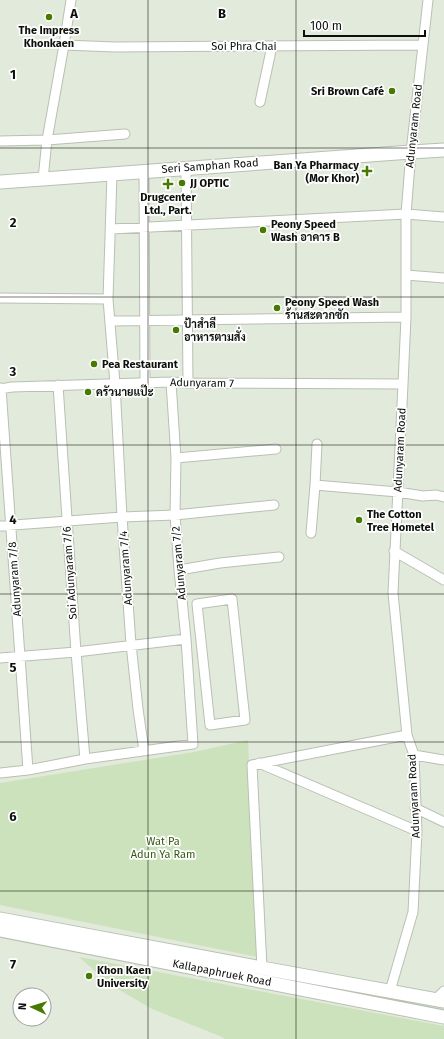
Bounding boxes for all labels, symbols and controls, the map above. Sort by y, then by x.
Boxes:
text: A [69,6,78,21]
text: B [218,6,226,21]
marker: The Impress Khonkaen [44,12,54,22]
scale bar [304,12,425,38]
text: 100 m [310,19,342,33]
place label: The Impress Khonkaen [19,24,80,50]
street label: Soi Phra Chai [211,40,277,53]
text: 1 [10,67,16,82]
street label: Adunyaram Road [403,83,425,169]
place label: Sri Brown Café [311,85,384,98]
marker: Sri Brown Café [387,86,397,96]
street label: Seri Samphan Road [161,156,259,176]
place label: Ban Ya Pharmacy (Mor Khor) [274,159,359,185]
marker: Ban Ya Pharmacy (Mor Khor) [362,166,372,176]
place label: JJ OPTIC [189,177,230,190]
marker: JJ OPTIC [177,178,187,188]
marker: Drugcenter Ltd., Part. [163,179,173,189]
place label: Drugcenter Ltd., Part. [140,191,196,217]
text: 2 [10,215,17,230]
place label: Peony Speed Wash อาคาร B [271,218,340,244]
marker: Peony Speed Wash อาคาร B [258,225,268,235]
place label: Peony Speed Wash ร้านสะดวกซัก [285,296,379,322]
marker: Peony Speed Wash ร้านสะดวกซัก [272,303,282,313]
place label: ป้าสำลี อาหารตามสั่ง [184,316,246,344]
marker: ป้าสำลี อาหารตามสั่ง [171,325,181,335]
place label: Pea Restaurant [102,358,179,371]
marker: Pea Restaurant [89,359,99,369]
text: 3 [9,364,17,379]
street label: Adunyaram 7 [170,376,234,390]
place label: ครัวนายแป๊ะ [96,384,154,399]
marker: ครัวนายแป๊ะ [83,387,93,397]
street label: Adunyaram Road [391,407,409,493]
place label: The Cotton Tree Hometel [367,508,435,534]
text: 4 [9,512,17,527]
marker: The Cotton Tree Hometel [354,515,364,525]
street label: Adunyaram 7/2 [169,525,189,601]
street label: Soi Adunyaram 7/6 [60,526,80,620]
street label: Adunyaram 7/4 [117,530,135,606]
street label: Adunyaram 7/8 [6,541,24,617]
text: 5 [10,660,17,675]
street label: Adunyaram Road [405,753,423,839]
text: 6 [9,809,17,824]
park label: Wat Pa Adun Ya Ram [131,835,195,861]
text: 7 [10,957,16,972]
street label: Kallapaphruek Road [171,957,273,989]
place label: Khon Kaen University [97,964,151,990]
marker: Khon Kaen University [84,971,94,981]
north arrow [12,987,52,1027]
text: N [16,1002,29,1010]

